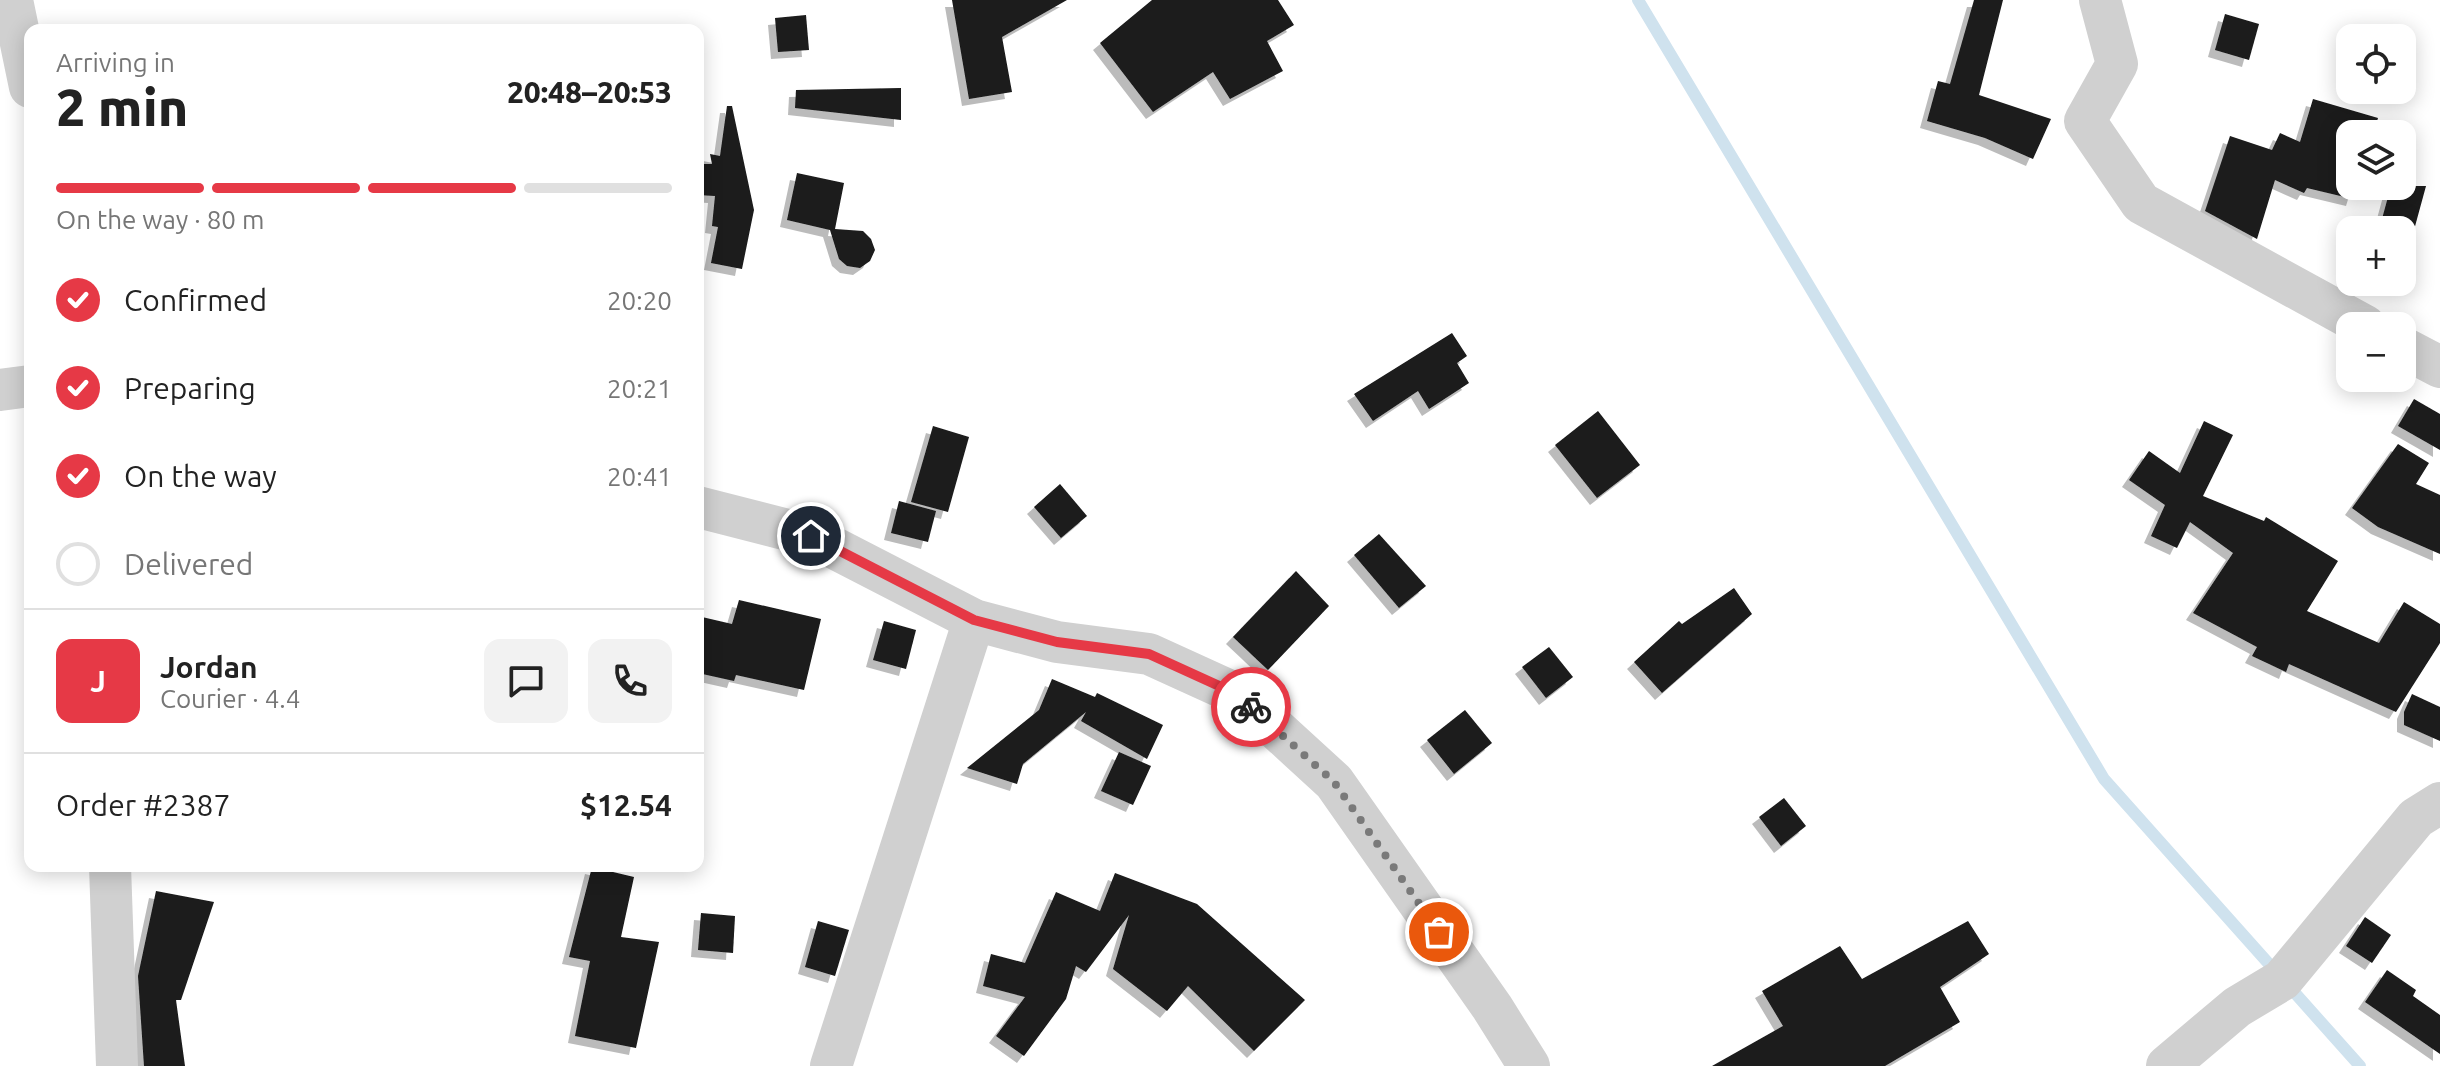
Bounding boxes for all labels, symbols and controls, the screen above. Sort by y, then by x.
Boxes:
map controls [2336,24,2416,392]
button: locate [2336,24,2416,104]
text: Arriving in [56,48,175,77]
text: 20:48–20:53 [507,75,672,109]
text: 2 min [56,78,188,136]
button: layers [2336,120,2416,200]
text: On the way · 80 m [56,205,264,234]
button: + [2336,216,2416,296]
icon: check [56,278,100,322]
text: Confirmed [124,283,267,317]
text: 20:20 [607,286,672,315]
button: − [2336,312,2416,392]
icon: check [56,366,100,410]
text: Preparing [124,371,256,405]
text: 20:21 [607,374,672,403]
icon: check [56,454,100,498]
text: On the way [124,459,277,493]
text: 20:41 [607,462,672,491]
pin [777,502,845,570]
icon: home [789,514,833,558]
text: Delivered [124,547,253,581]
button: chat [484,639,568,723]
button: phone [588,639,672,723]
text: Jordan [160,650,258,684]
text: J [90,664,106,698]
courier [1211,667,1291,747]
text: Courier · 4.4 [160,684,300,713]
icon: bike [1229,685,1273,729]
text: Order #2387 [56,788,230,822]
text: $12.54 [580,788,672,822]
pin [1405,898,1473,966]
icon: bag [1417,910,1461,954]

